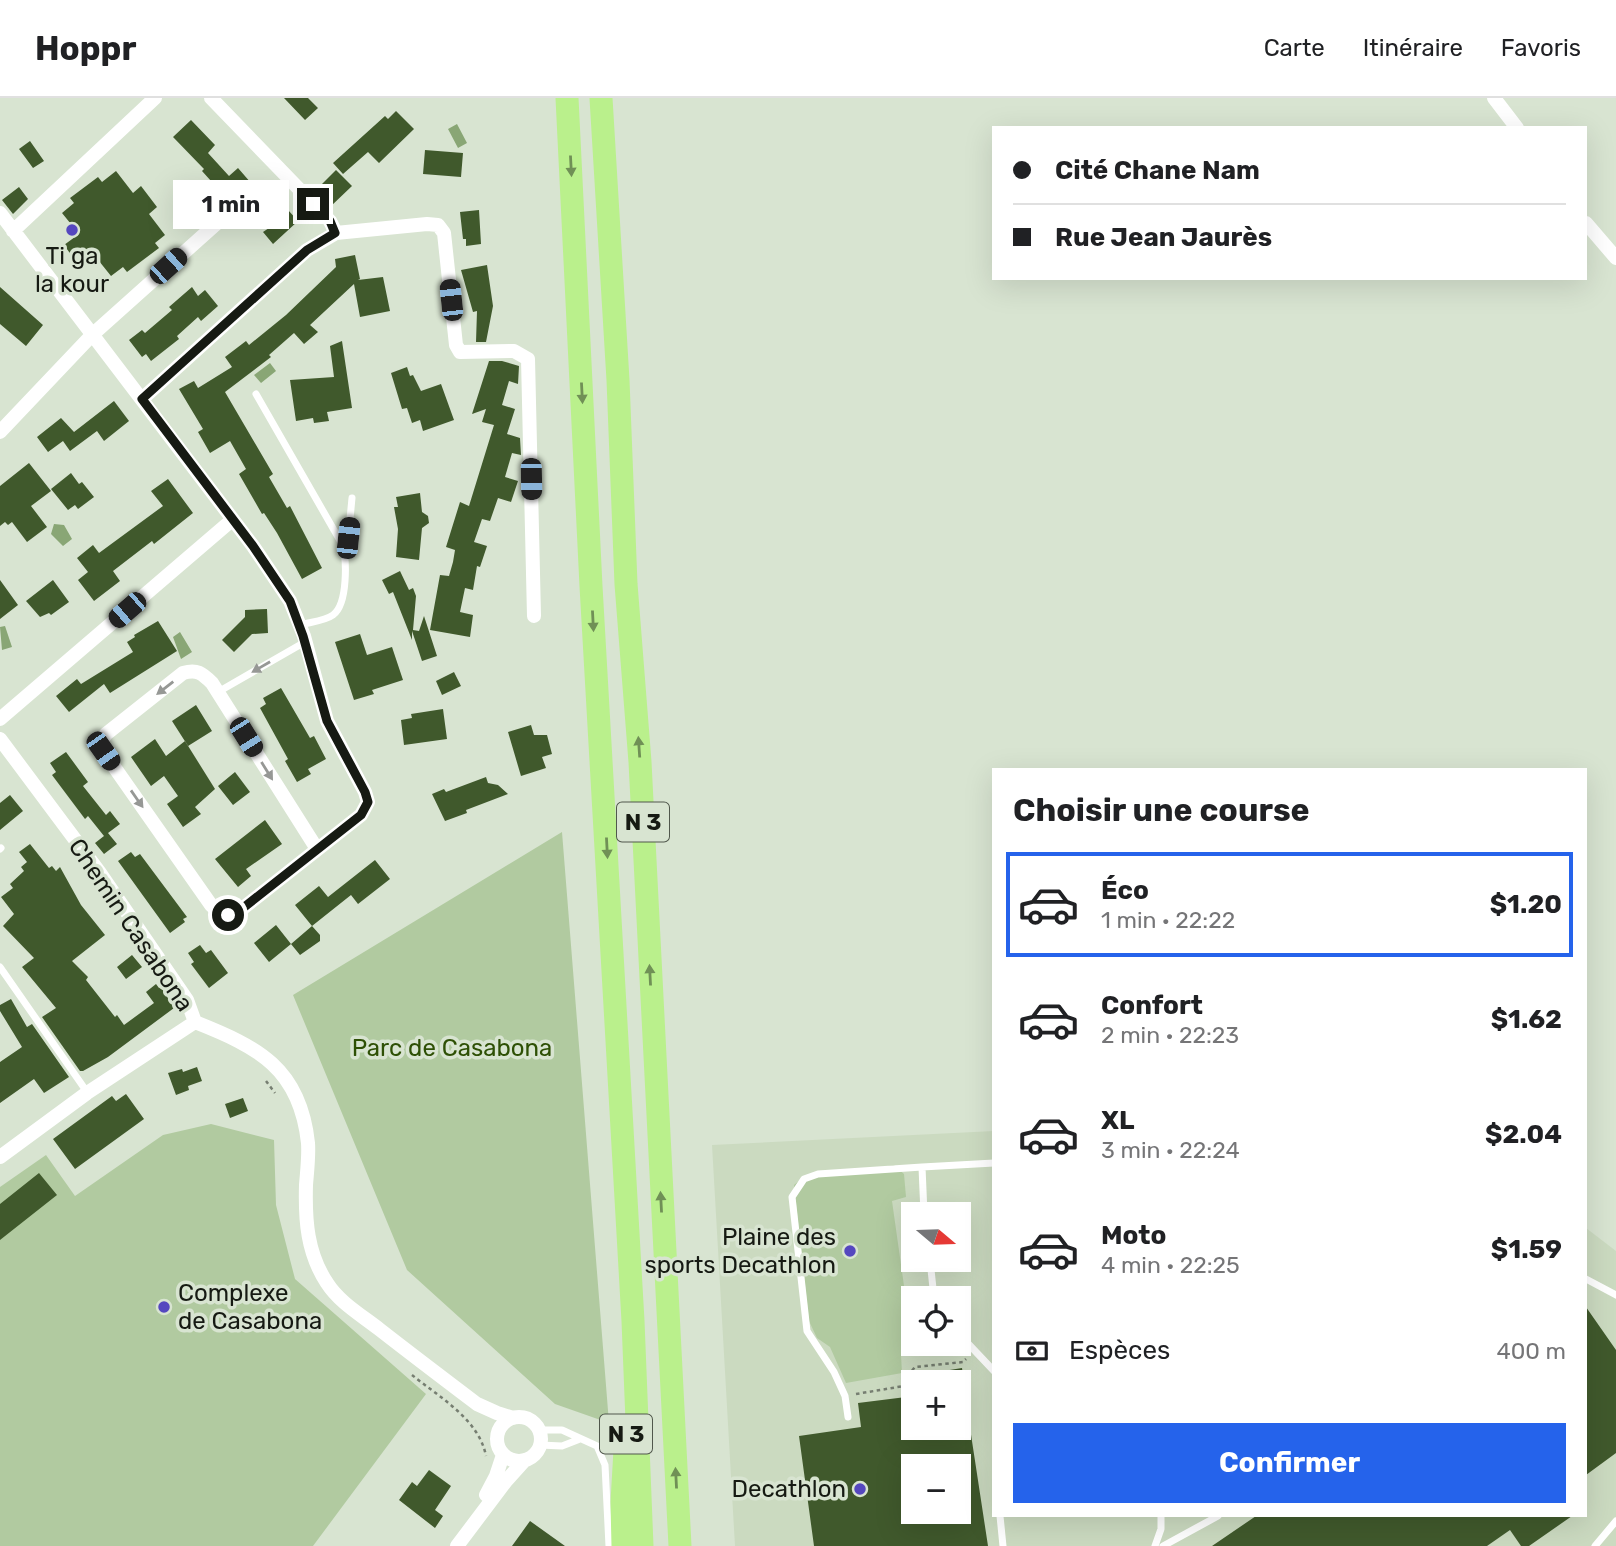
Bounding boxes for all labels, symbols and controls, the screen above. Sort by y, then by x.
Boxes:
text: Hoppr [35,29,136,68]
text: Carte [1264,34,1325,62]
text: Itinéraire [1363,34,1463,62]
text: Favoris [1501,34,1581,62]
one-way arrow [566,155,577,177]
text: Cité Chane Nam [1055,155,1260,186]
callout: 1 min [173,180,288,228]
route end [297,188,329,220]
text: 1 min [202,190,260,218]
marker: Ti ga la kour [64,222,80,238]
text: Rue Jean Jaurès [1055,222,1272,253]
place label: Ti ga la kour [35,242,109,298]
car [146,244,191,288]
car [439,278,464,322]
one-way arrow [577,383,588,405]
car [521,458,542,500]
car [336,516,361,560]
car [105,588,150,632]
one-way arrow [588,610,599,632]
one-way arrow [252,661,271,673]
one-way arrow [156,680,174,695]
car [226,714,267,760]
car [83,728,124,774]
one-way arrow [633,736,644,758]
one-way arrow [261,761,274,780]
one-way arrow [130,790,144,808]
text: Choisir une course [1013,791,1310,829]
road number: N 3 [617,802,669,842]
street label: Chemin Casabona [63,833,199,1017]
one-way arrow [602,837,613,859]
icon: car [1017,873,1080,936]
text: Éco [1101,875,1149,906]
text: $1.20 [1490,889,1562,920]
route start [212,899,244,931]
text: 1 min · 22:22 [1101,906,1235,934]
one-way arrow [644,963,655,985]
icon: car [1017,988,1080,1051]
text: Confort [1101,990,1203,1021]
text: $1.62 [1491,1004,1562,1035]
text: 2 min · 22:23 [1101,1021,1239,1049]
park label: Parc de Casabona [352,1034,552,1062]
icon: car [1017,1103,1080,1166]
text: XL [1101,1105,1134,1136]
text: $2.04 [1485,1119,1562,1150]
text: 3 min · 22:24 [1101,1136,1240,1164]
one-way arrow [656,1191,667,1213]
north arrow [901,1202,971,1272]
map controls [901,1202,971,1524]
icon: car [1017,1218,1080,1281]
text: Moto [1101,1220,1166,1251]
place label: Plaine des sports Decathlon [645,1223,836,1279]
text: $1.59 [1491,1234,1562,1265]
marker: Plaine des sports Decathlon [842,1243,858,1259]
text: 4 min · 22:25 [1101,1251,1240,1279]
place label: Complexe de Casabona [178,1279,322,1335]
button: locate [901,1286,971,1356]
marker: Complexe de Casabona [156,1299,172,1315]
icon: cash [1013,1332,1051,1370]
text: Espèces [1069,1335,1170,1366]
text: 400 m [1496,1337,1566,1365]
button: + [901,1370,971,1440]
road number: N 3 [600,1414,652,1454]
button: Confirmer [1013,1423,1566,1503]
button: − [901,1454,971,1524]
one-way arrow [670,1467,681,1489]
place label: Decathlon [731,1475,846,1503]
marker: Decathlon [852,1481,868,1497]

